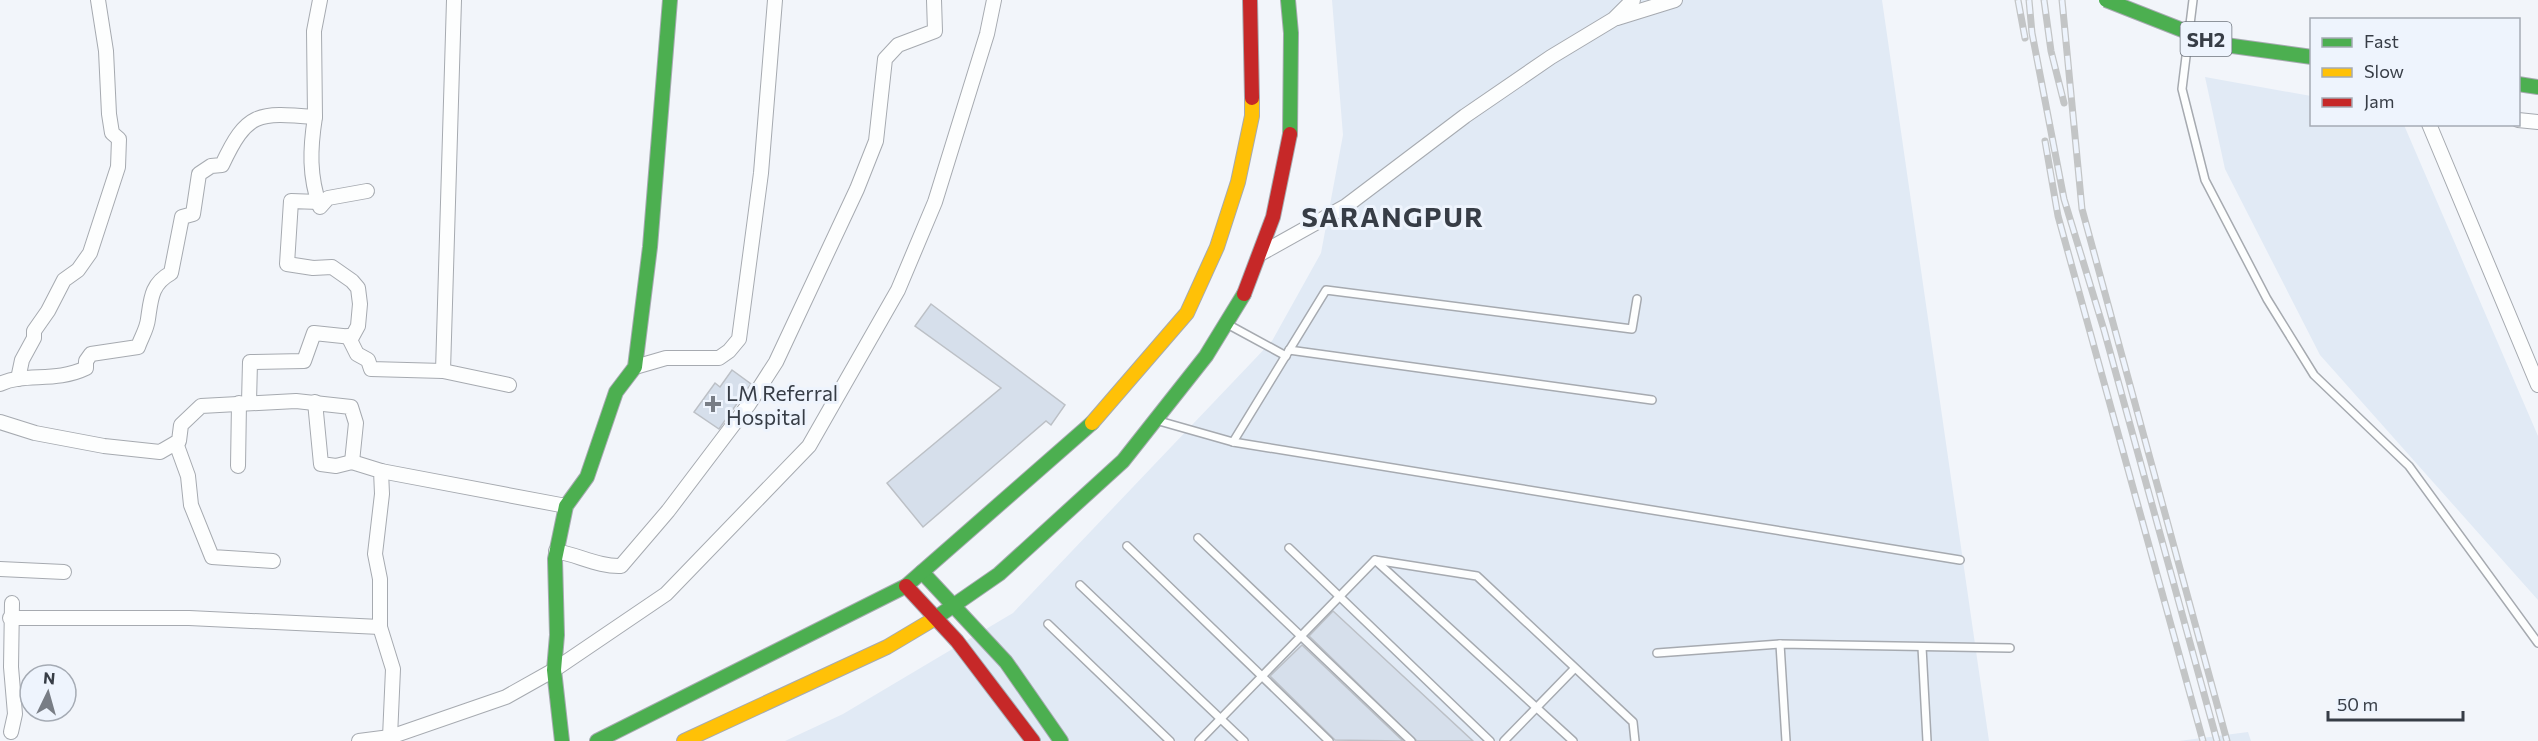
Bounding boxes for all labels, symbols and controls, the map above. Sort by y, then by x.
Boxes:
legend [2310,18,2520,126]
road number: SH2 [2180,22,2232,56]
text: Fast [2364,30,2399,52]
text: Slow [2364,60,2404,82]
text: Jam [2364,90,2394,112]
district label: SARANGPUR [1302,200,1484,233]
place label: LM Referral Hospital [726,380,838,429]
marker: LM Referral Hospital [704,395,722,413]
north arrow [18,663,78,723]
text: N [43,668,56,688]
scale bar [2328,684,2463,722]
text: 50 m [2337,693,2378,715]

